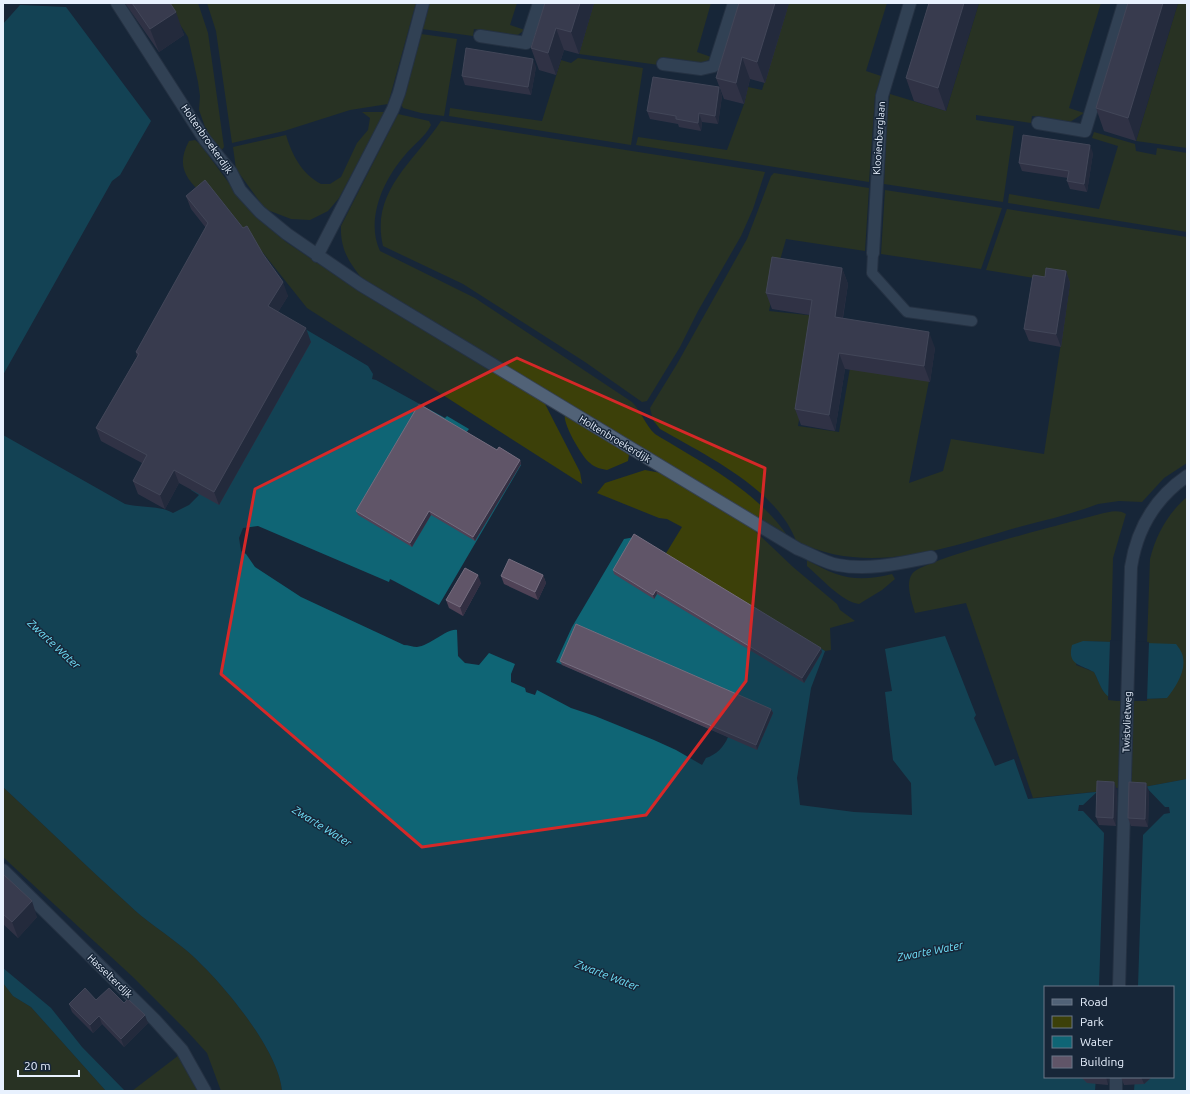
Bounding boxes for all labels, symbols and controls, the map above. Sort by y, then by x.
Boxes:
street label: Klooienberglaan [871,101,887,175]
street label: Holtenbroekerdijk [179,102,235,176]
street label: Holtenbroekerdijk [577,413,653,465]
water label: Zwarte Water [25,616,83,672]
street label: Twistvlietweg [1120,691,1134,753]
water label: Zwarte Water [290,803,354,849]
water label: Zwarte Water [895,939,965,963]
street label: Hasselterdijk [85,952,135,1000]
water label: Zwarte Water [573,957,641,993]
legend [1044,986,1174,1078]
text: Road [1080,995,1108,1008]
text: Park [1080,1015,1104,1028]
text: Water [1080,1035,1113,1048]
scale bar [18,1052,79,1078]
text: Building [1080,1055,1124,1068]
text: 20 m [24,1059,51,1072]

